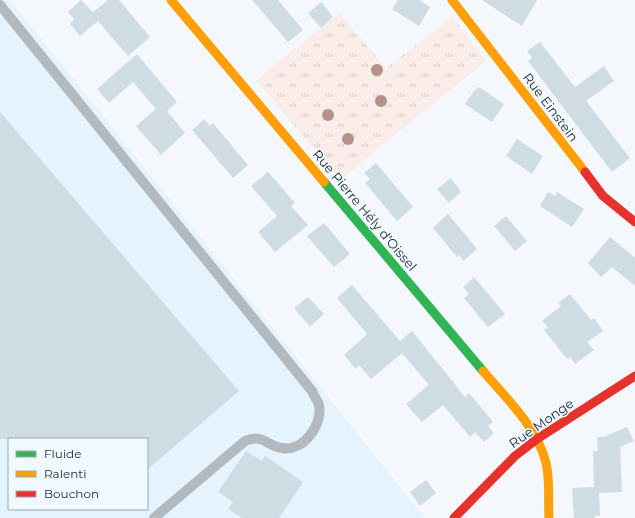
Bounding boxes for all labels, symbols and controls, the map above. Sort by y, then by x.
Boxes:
street label: Rue Einstein [520,69,582,145]
street label: Rue Pierre Hély d'Oissel [310,146,420,274]
street label: Rue Monge [505,395,577,451]
legend [8,438,148,510]
text: Fluide [44,446,82,461]
text: Ralenti [44,466,86,481]
text: Bouchon [44,486,99,501]

